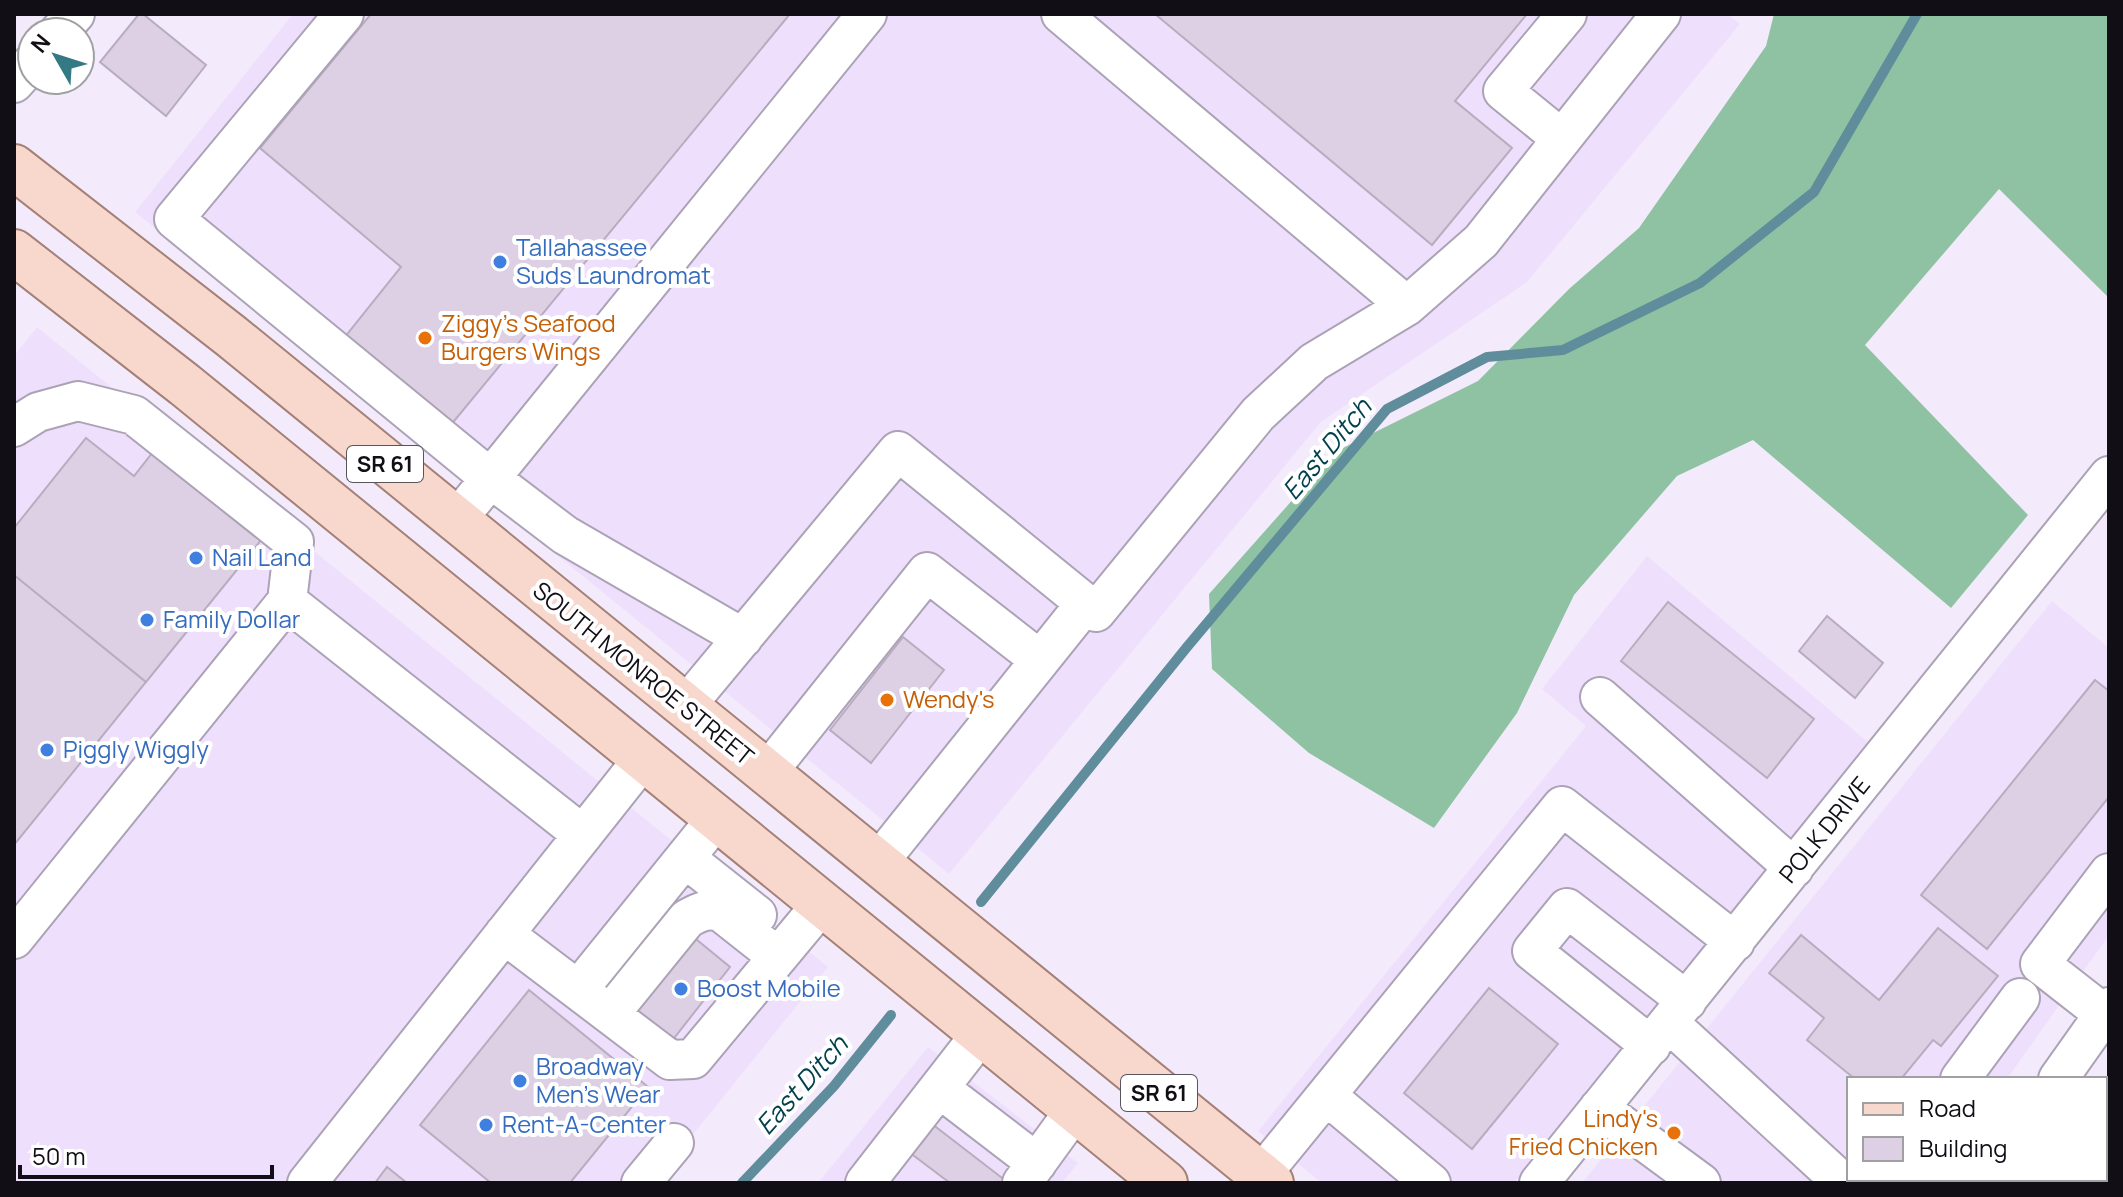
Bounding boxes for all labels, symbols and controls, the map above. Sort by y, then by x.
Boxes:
north arrow [16,16,96,96]
text: N [24,28,57,59]
place label: Tallahassee Suds Laundromat [516,230,711,291]
marker: Tallahassee Suds Laundromat [491,253,509,271]
place label: Ziggy's Seafood Burgers Wings [441,306,616,367]
marker: Ziggy's Seafood Burgers Wings [416,329,434,347]
water label: East Ditch [1273,389,1380,507]
road number: SR 61 [347,446,423,482]
place label: Nail Land [212,540,312,573]
marker: Nail Land [187,549,205,567]
street label: SOUTH MONROE STREET [527,573,762,773]
place label: Family Dollar [163,602,301,635]
marker: Family Dollar [138,611,156,629]
place label: Wendy's [903,682,995,715]
marker: Wendy's [878,691,896,709]
place label: Piggly Wiggly [63,732,209,765]
marker: Piggly Wiggly [38,741,56,759]
street label: POLK DRIVE [1771,769,1877,889]
place label: Boost Mobile [697,971,841,1004]
marker: Boost Mobile [672,980,690,998]
water label: East Ditch [747,1026,856,1142]
place label: Broadway Men's Wear [536,1049,661,1110]
marker: Broadway Men's Wear [511,1072,529,1090]
road number: SR 61 [1121,1075,1197,1111]
legend [1847,1077,2107,1181]
text: Road [1919,1091,1976,1124]
place label: Lindy's Fried Chicken [1509,1101,1658,1162]
place label: Rent-A-Center [502,1107,667,1140]
marker: Rent-A-Center [477,1116,495,1134]
marker: Lindy's Fried Chicken [1665,1124,1683,1142]
scale bar [20,1129,272,1179]
text: Building [1919,1131,2007,1164]
text: 50 m [32,1139,86,1172]

